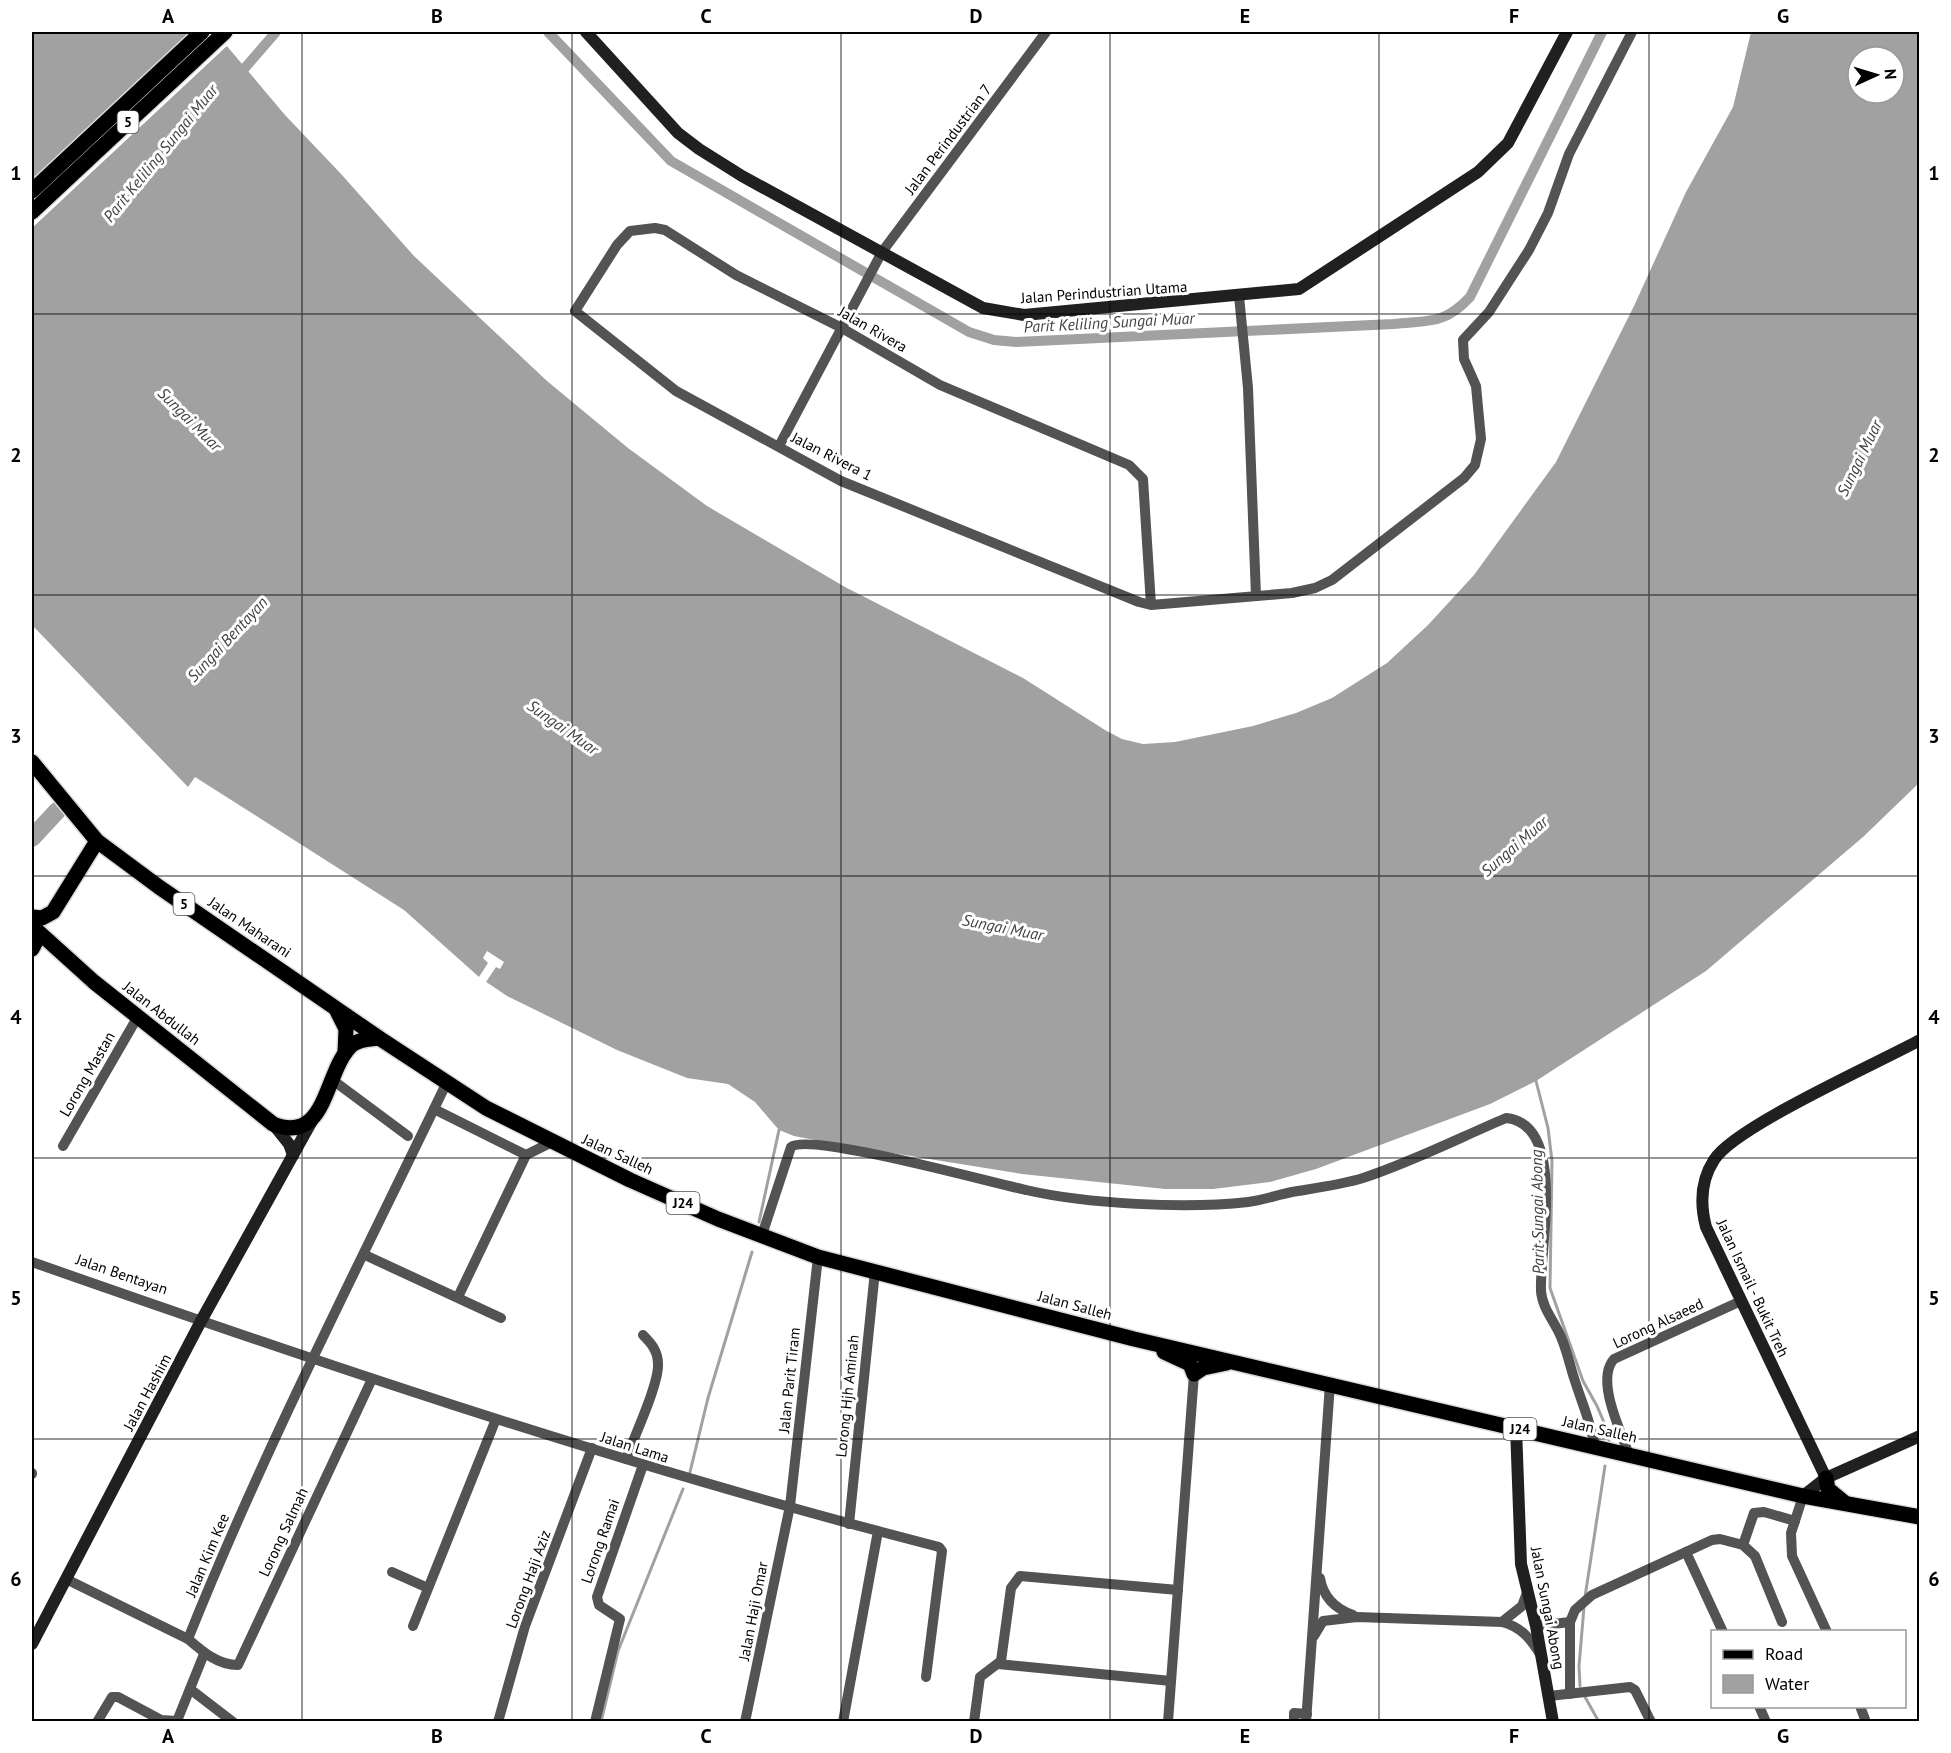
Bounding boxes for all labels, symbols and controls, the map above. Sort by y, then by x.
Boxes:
text: A [162,3,175,29]
text: B [431,3,443,29]
text: C [700,3,712,29]
text: D [970,3,983,29]
text: E [1240,3,1250,29]
text: F [1509,3,1519,29]
text: G [1777,3,1789,29]
north arrow [1846,45,1906,105]
text: N [1881,68,1901,80]
water label: Parit Keliling Sungai Muar [98,79,223,226]
street label: Jalan Perindustrian 7 [900,80,996,199]
road number: 5 [118,111,138,133]
text: 1 [10,160,22,186]
text: 1 [1928,160,1940,186]
street label: Jalan Perindustrian Utama [1019,277,1188,307]
street label: Jalan Rivera [834,301,911,356]
water label: Parit Keliling Sungai Muar [1023,307,1197,336]
water label: Sungai Muar [154,383,227,456]
water label: Sungai Muar [1832,415,1887,499]
street label: Jalan Rivera 1 [788,427,876,484]
text: 2 [10,442,22,468]
text: 2 [1928,442,1940,468]
water label: Sungai Bentayan [182,592,272,686]
water label: Sungai Muar [524,695,604,760]
text: 3 [10,723,22,749]
text: 3 [1928,723,1940,749]
water label: Sungai Muar [1476,810,1553,881]
street label: Jalan Maharani [204,892,295,962]
road number: 5 [174,893,195,915]
water label: Sungai Muar [961,909,1047,945]
street label: Jalan Abdullah [119,976,204,1049]
text: 4 [10,1004,22,1030]
text: 4 [1928,1004,1940,1030]
street label: Lorong Mastan [55,1028,119,1120]
street label: Jalan Salleh [579,1129,656,1179]
water label: Parit Sungai Abong [1526,1149,1548,1275]
road number: J24 [666,1192,700,1214]
street label: Jalan Ismail - Bukit Treh [1712,1215,1793,1360]
street label: Jalan Bentayan [73,1249,170,1299]
text: 5 [10,1285,22,1311]
text: 5 [1928,1285,1940,1311]
street label: Jalan Salleh [1035,1286,1114,1324]
street label: Lorong Alsaeed [1610,1294,1706,1352]
street label: Jalan Parit Tiram [774,1326,804,1435]
street label: Lorong Hjh Aminah [831,1334,863,1458]
street label: Jalan Hashim [118,1350,175,1434]
street label: Jalan Salleh [1560,1411,1639,1447]
road number: J24 [1504,1418,1537,1440]
street label: Jalan Lama [598,1427,671,1467]
street label: Lorong Salmah [254,1485,312,1579]
street label: Lorong Ramai [577,1496,623,1586]
street label: Jalan Kim Kee [181,1510,233,1600]
street label: Lorong Haji Aziz [501,1527,555,1631]
street label: Jalan Sungai Abong [1527,1544,1569,1671]
street label: Jalan Haji Omar [734,1560,772,1663]
text: 6 [10,1566,22,1592]
text: 6 [1928,1566,1940,1592]
legend [1711,1630,1906,1708]
text: Road [1765,1642,1803,1665]
text: Water [1765,1672,1809,1695]
text: A [162,1723,175,1749]
text: B [431,1723,443,1749]
text: C [700,1723,712,1749]
text: D [970,1723,983,1749]
text: E [1240,1723,1250,1749]
text: F [1509,1723,1519,1749]
text: G [1777,1723,1789,1749]

